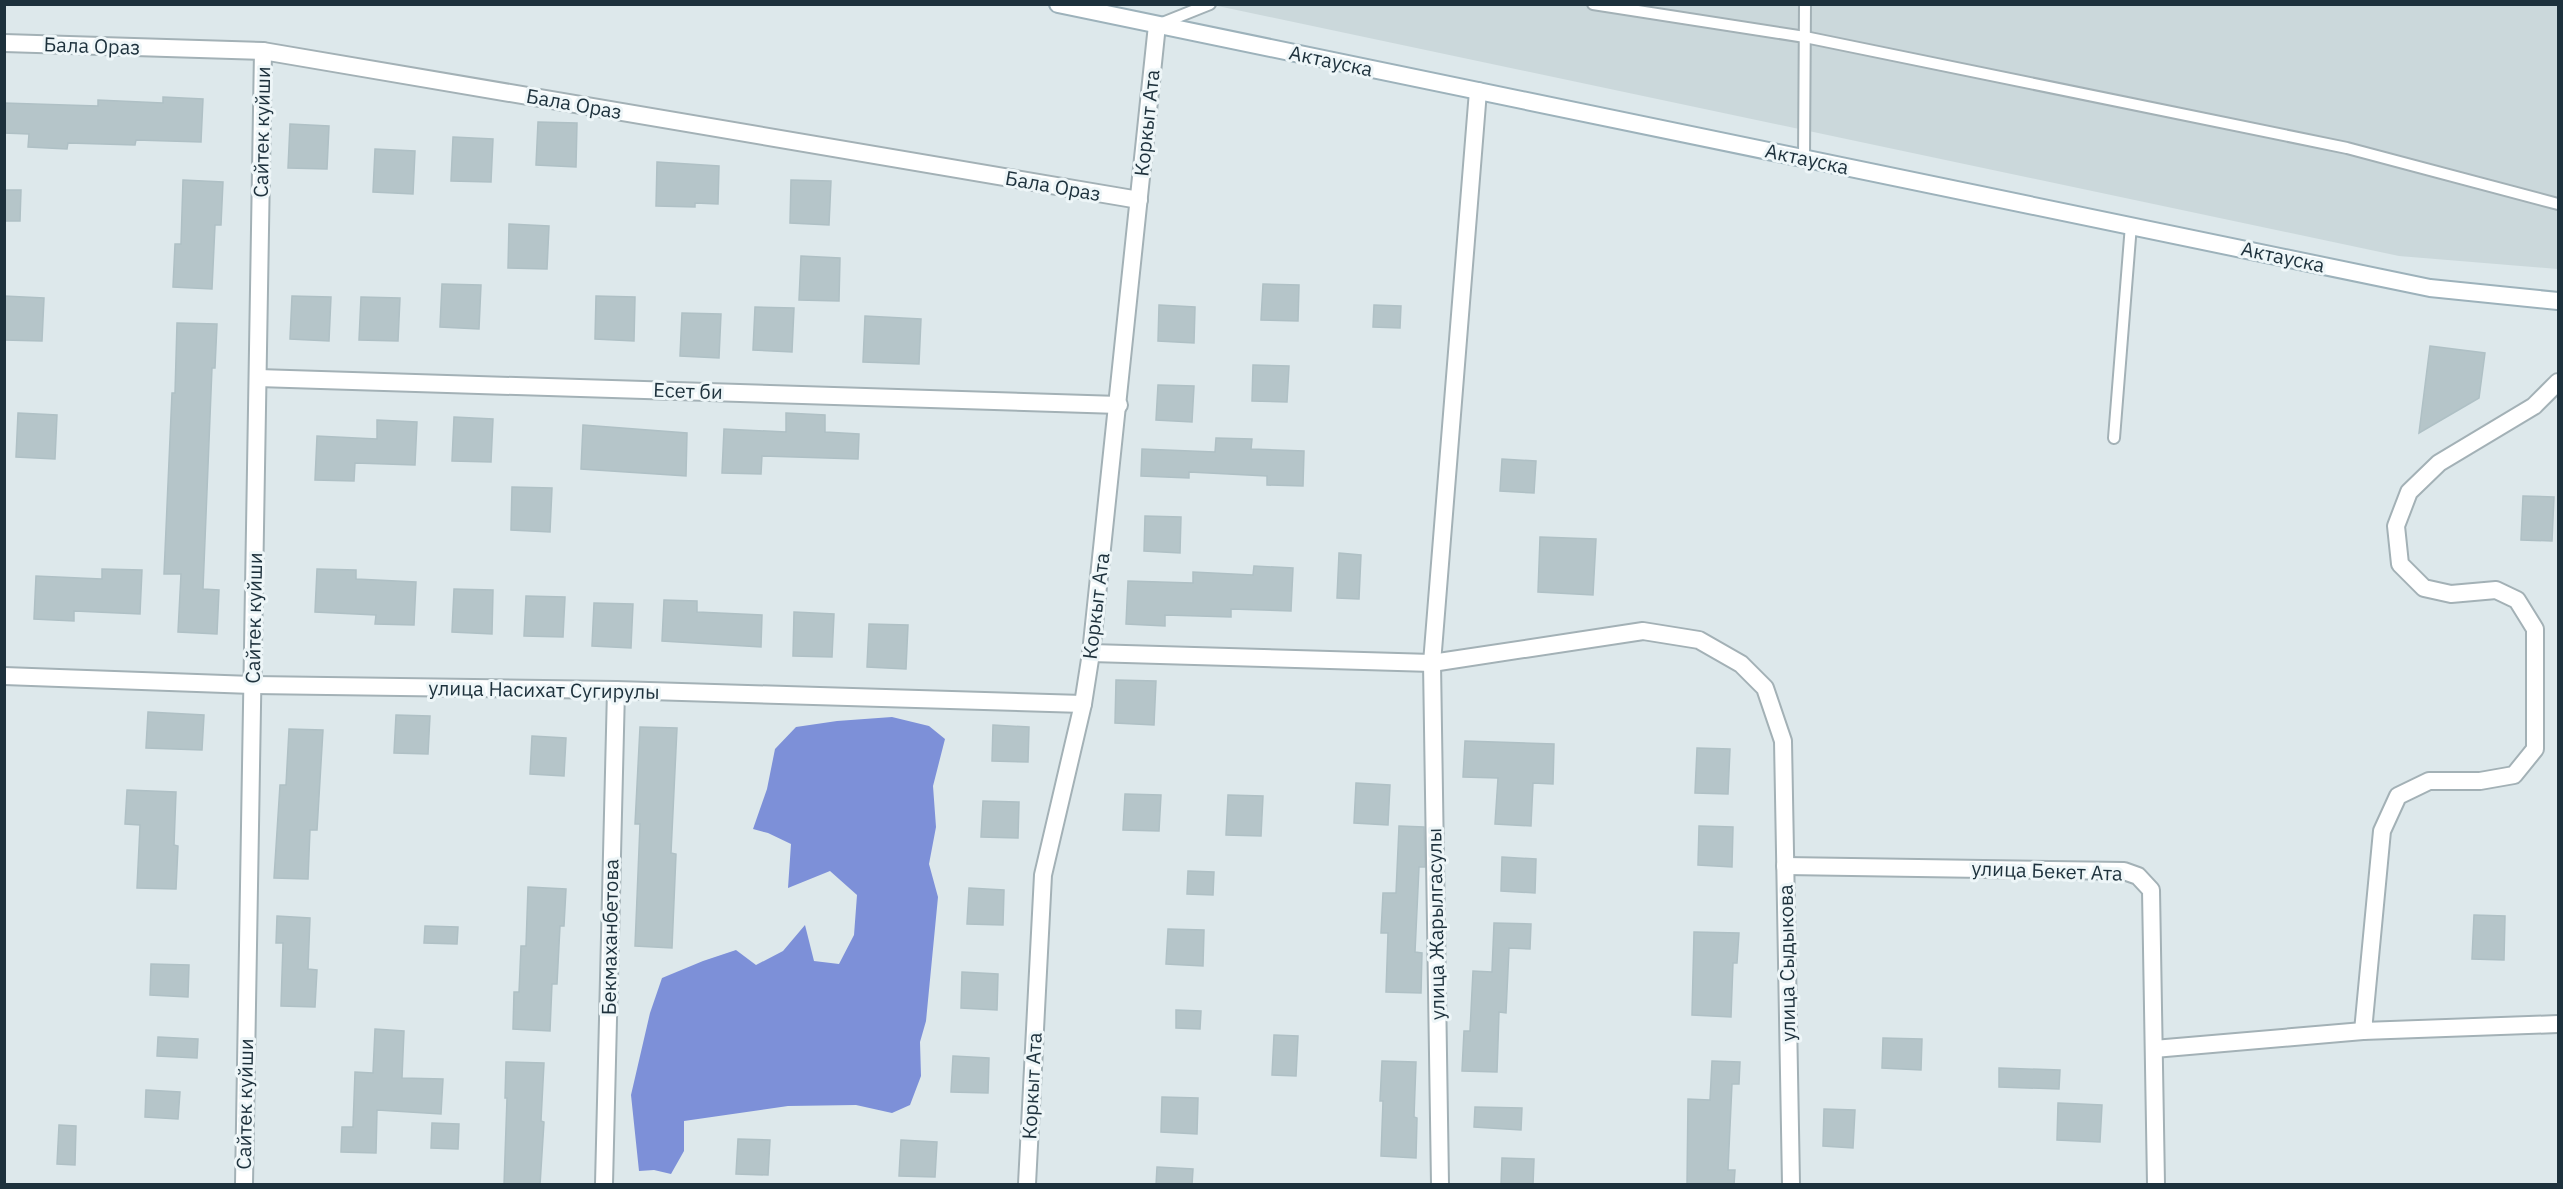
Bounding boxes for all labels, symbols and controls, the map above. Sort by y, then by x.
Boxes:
street label: Бала Ораз [43,30,141,61]
street label: Актауска [1287,38,1376,83]
street label: Сайтек куйши [247,66,276,198]
street label: Коркыт Ата [1127,68,1166,178]
street label: Бала Ораз [524,82,624,125]
street label: Актауска [1763,136,1852,181]
street label: Бала Ораз [1003,164,1103,207]
street label: Актауска [2239,234,2328,279]
street label: Есет би [653,376,723,405]
street label: Коркыт Ата [1076,551,1115,661]
street label: Сайтек куйши [239,552,268,684]
street label: улица Насихат Сугирулы [428,674,660,705]
street label: улица Жарылгасулы [1420,828,1451,1020]
street label: улица Бекет Ата [1971,854,2123,887]
street label: Бекмаханбетова [595,858,624,1015]
street label: улица Сыдыкова [1772,884,1801,1042]
street label: Коркыт Ата [1015,1031,1048,1140]
street label: Сайтек куйши [230,1038,259,1170]

